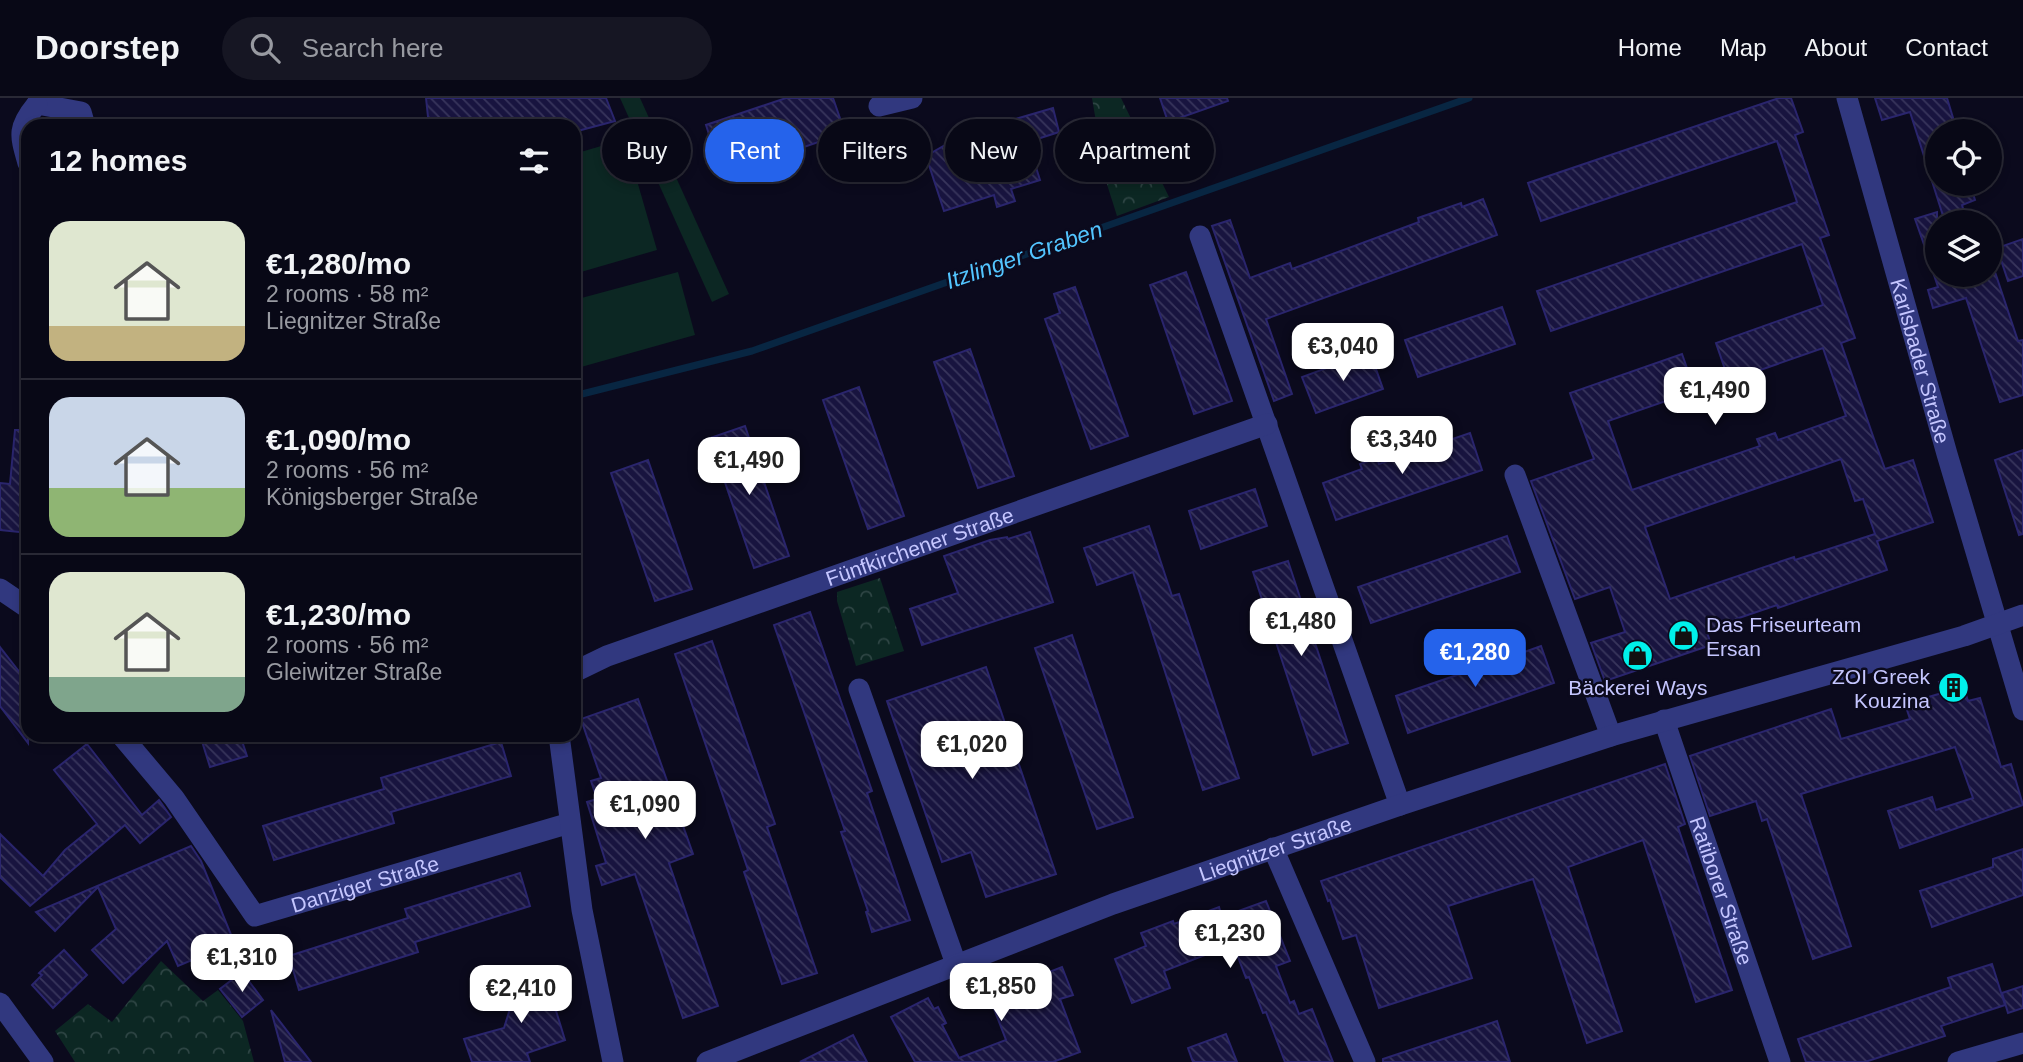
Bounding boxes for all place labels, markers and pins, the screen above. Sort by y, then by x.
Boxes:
pin: €3,040 [1286,324,1400,383]
pin: €1,490 [1658,368,1772,427]
pin: €3,340 [1345,416,1459,476]
pin: €1,490 [692,438,806,497]
pin: €1,480 [1244,598,1358,658]
place label: Das Friseurteam Ersan [1706,613,1861,660]
shop icon: Das Friseurteam Ersan [1666,619,1700,653]
pin: €1,280 [1418,630,1532,689]
shop icon: Bäckerei Ways [1621,638,1655,672]
place label: ZOI Greek Kouzina [1832,665,1930,712]
building icon: ZOI Greek Kouzina [1936,671,1970,705]
place label: Bäckerei Ways [1568,676,1708,699]
pin: €1,020 [915,722,1029,781]
pin: €1,090 [588,782,702,841]
pin: €1,230 [1173,910,1287,970]
pin: €1,310 [185,934,299,994]
pin: €1,850 [944,964,1058,1023]
pin: €2,410 [464,965,578,1025]

